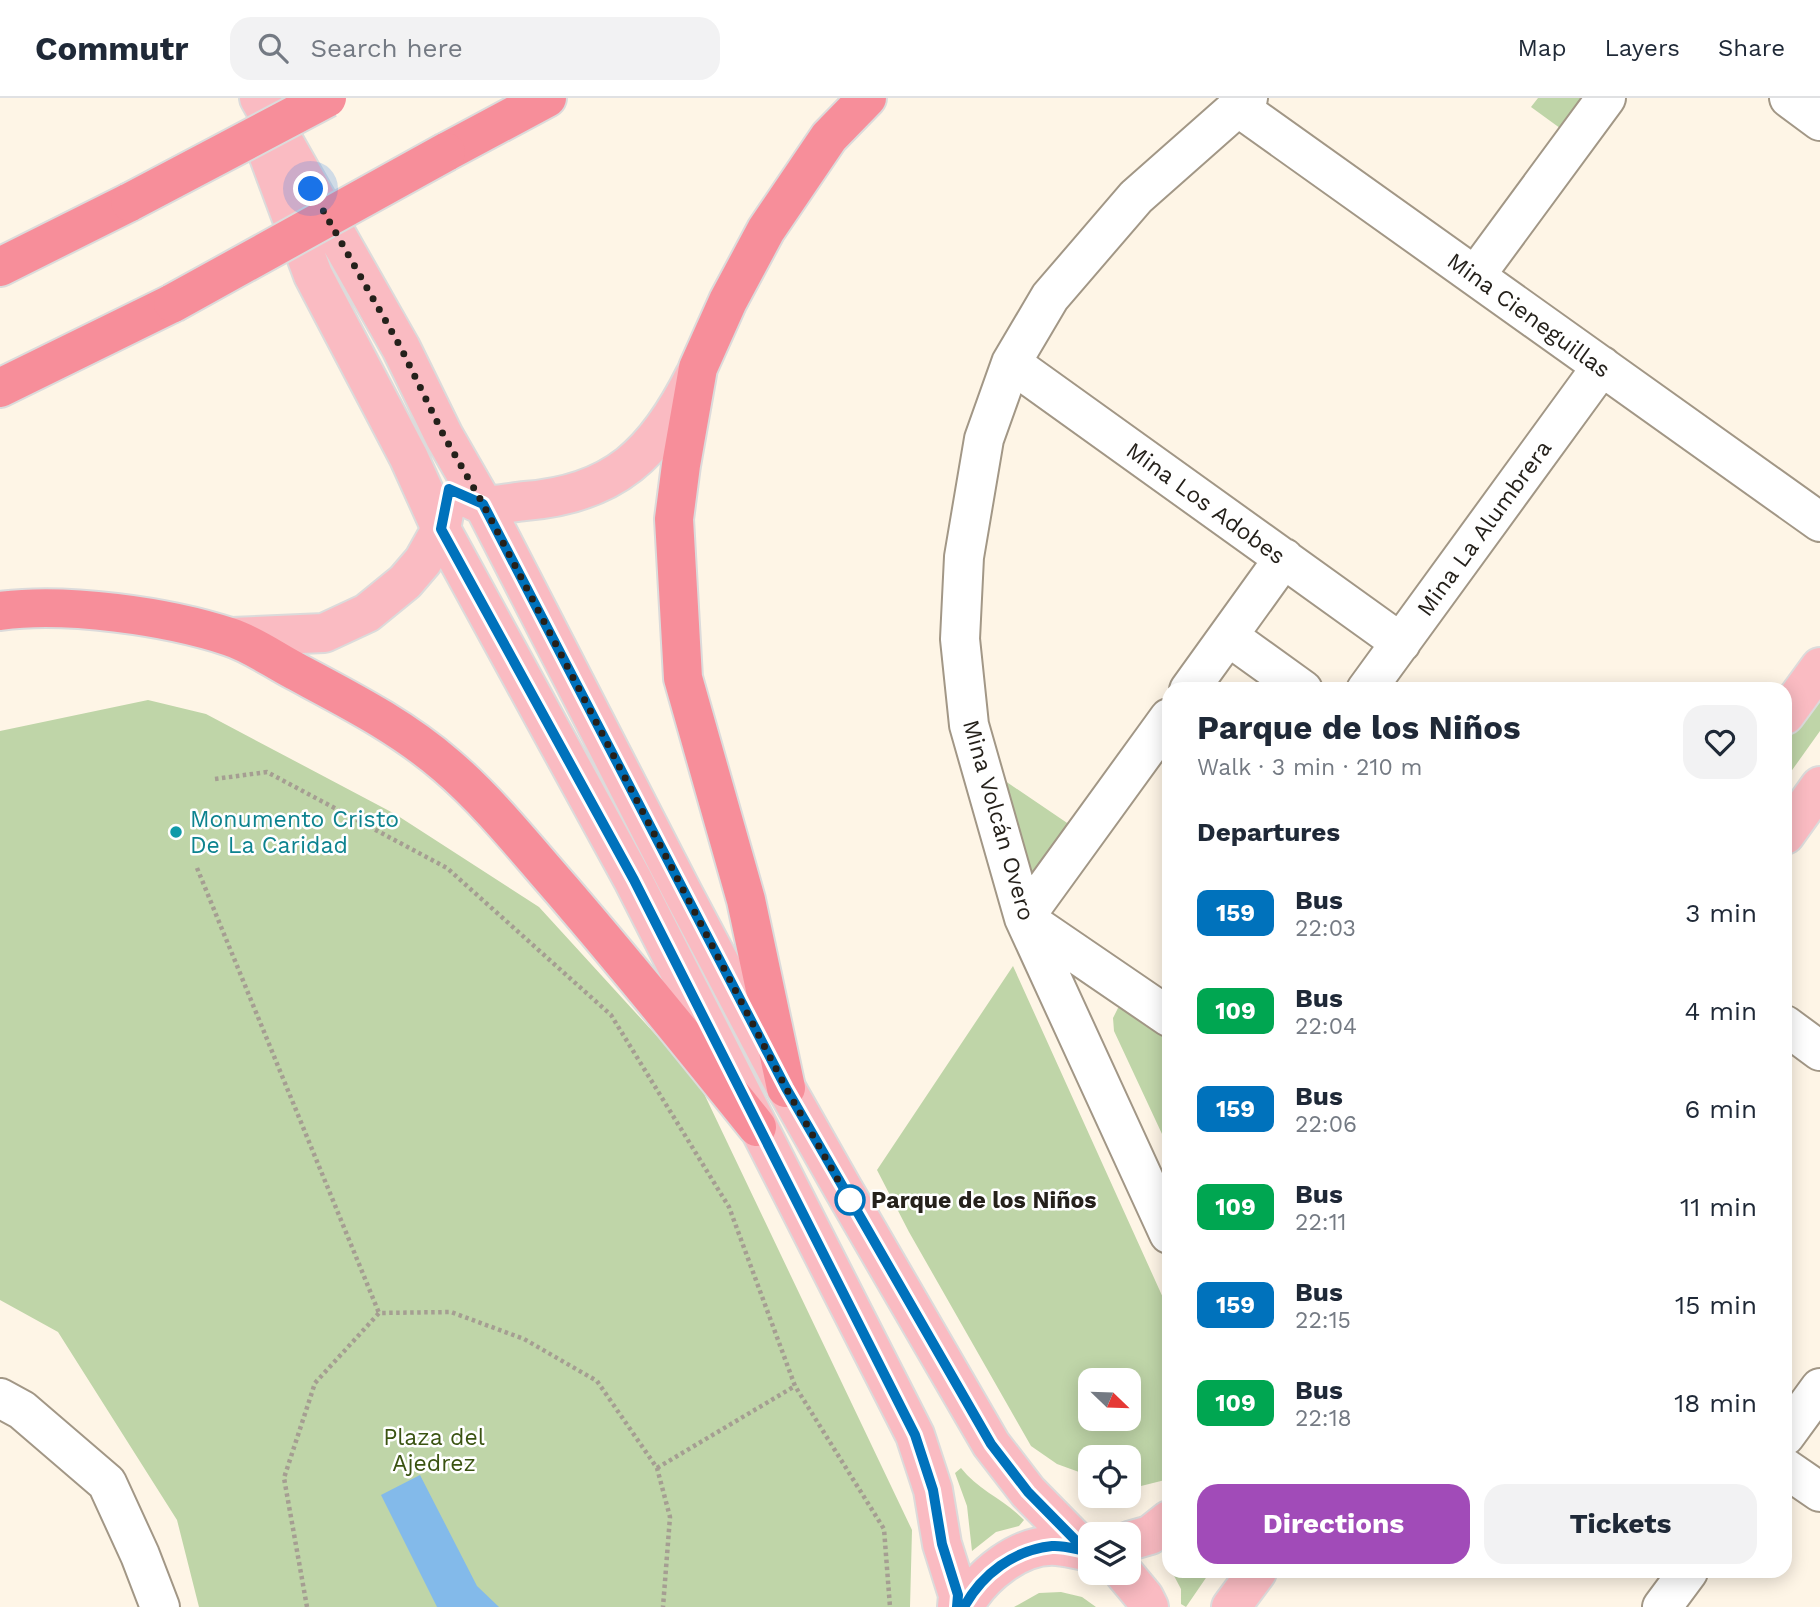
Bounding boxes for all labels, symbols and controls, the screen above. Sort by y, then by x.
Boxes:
search box [230,17,720,80]
text: Commutr [35,29,188,68]
icon: search [254,29,292,67]
text: Search here [310,33,463,63]
text: Map [1518,34,1566,62]
text: Layers [1604,34,1680,62]
text: Share [1718,34,1785,62]
your location [293,171,328,206]
street label: Mina Cieneguillas [1442,247,1615,384]
street label: Mina La Alumbrera [1412,435,1557,621]
street label: Mina Los Adobes [1121,437,1290,570]
button: heart [1683,705,1757,779]
text: Parque de los Niños [1197,708,1521,747]
street label: Mina Volcán Overo [957,717,1040,924]
text: Walk · 3 min · 210 m [1197,754,1423,781]
place label: Monumento Cristo De La Caridad [190,806,399,859]
text: Departures [1197,817,1340,847]
marker: Monumento Cristo De La Caridad [168,824,184,840]
text: Bus [1295,885,1343,915]
text: 3 min [1685,898,1757,928]
text: 159 [1216,899,1255,927]
text: 22:03 [1295,915,1356,942]
text: Bus [1295,983,1343,1013]
text: 4 min [1684,996,1757,1026]
text: 109 [1215,997,1256,1025]
text: 22:04 [1295,1013,1357,1040]
text: Bus [1295,1081,1343,1111]
text: 6 min [1685,1094,1757,1124]
text: 159 [1216,1095,1255,1123]
text: 22:06 [1295,1111,1357,1138]
text: Bus [1295,1179,1343,1209]
marker: Parque de los Niños [835,1185,865,1215]
place label: Parque de los Niños [871,1187,1096,1214]
text: 11 min [1680,1192,1757,1222]
text: 109 [1215,1193,1256,1221]
text: 22:11 [1295,1209,1347,1236]
text: Bus [1295,1277,1343,1307]
text: 15 min [1675,1290,1757,1320]
text: 159 [1216,1291,1255,1319]
text: 22:15 [1295,1307,1351,1334]
north arrow [1078,1368,1141,1432]
map controls [1078,1368,1141,1585]
text: Bus [1295,1375,1343,1405]
text: 18 min [1674,1388,1757,1418]
text: 109 [1215,1389,1256,1417]
text: 22:18 [1295,1405,1352,1432]
park label: Plaza del Ajedrez [383,1424,485,1477]
button: locate [1078,1445,1141,1508]
button: Directions [1197,1484,1470,1564]
button: Tickets [1484,1484,1757,1564]
button: layers [1078,1522,1141,1585]

